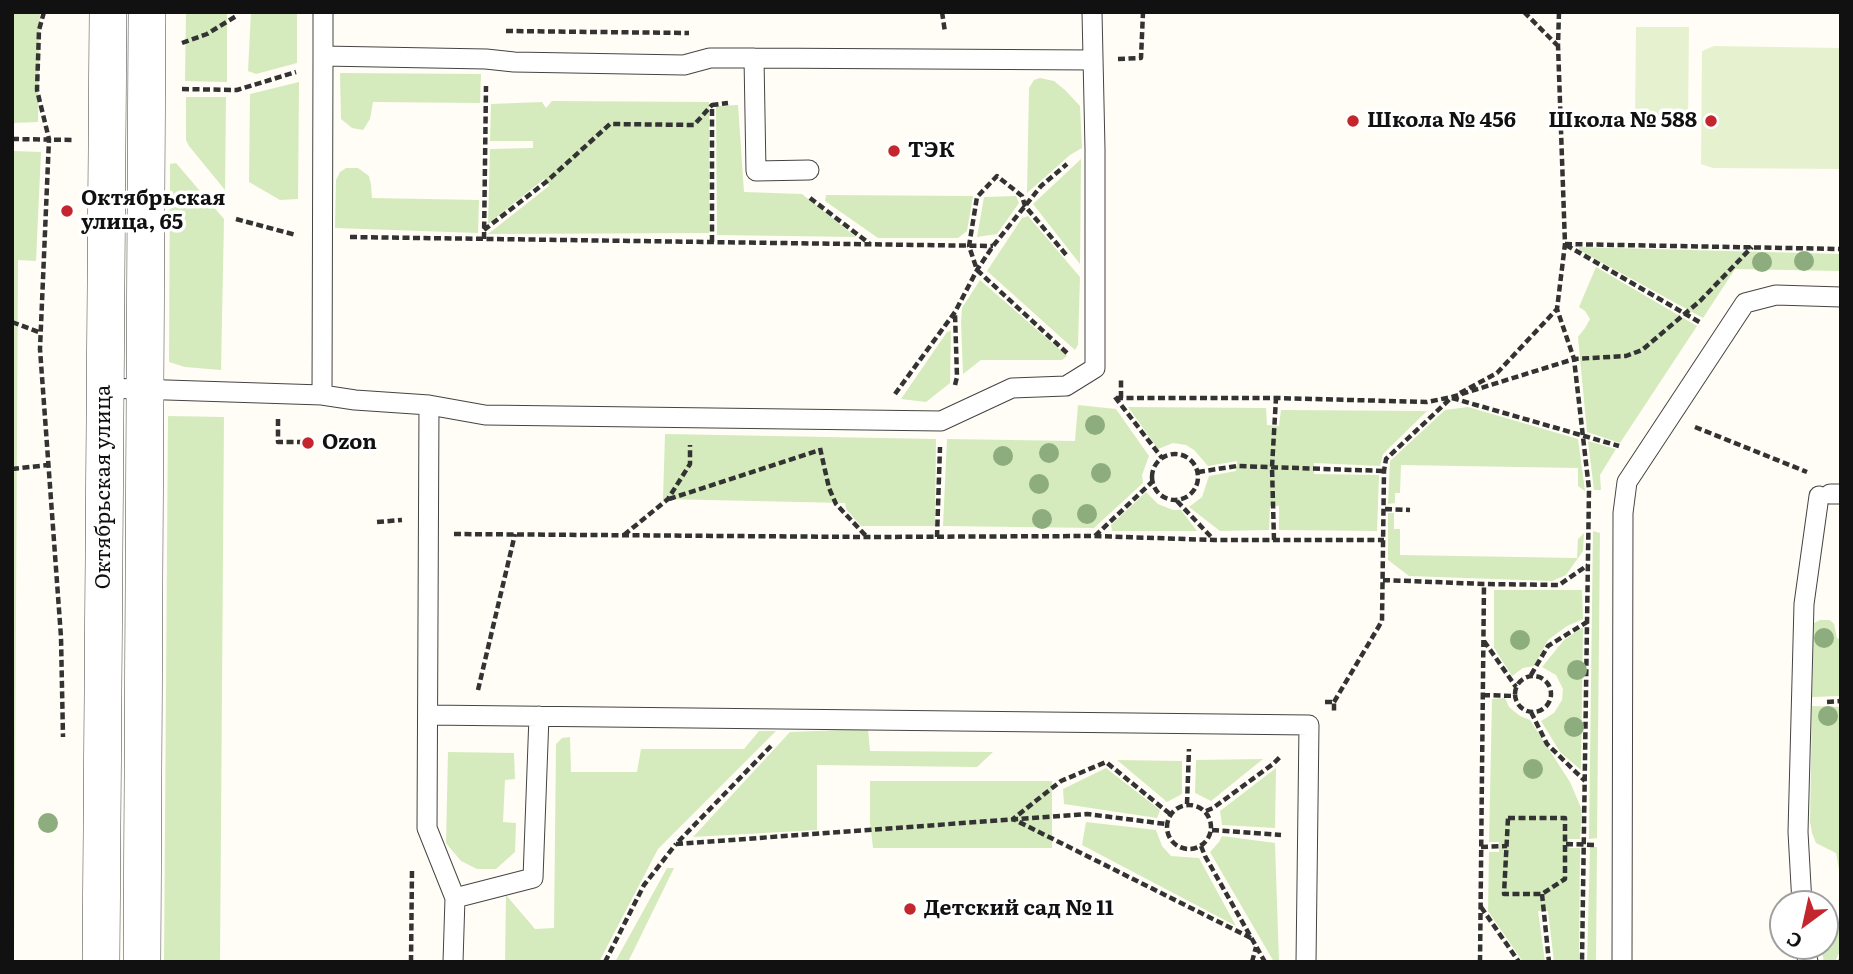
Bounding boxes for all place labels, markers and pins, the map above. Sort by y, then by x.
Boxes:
place label: Школа № 456 [1367,108,1516,134]
place label: Школа № 588 [1548,108,1697,134]
marker: Школа № 456 [1345,113,1361,129]
marker: Школа № 588 [1703,113,1719,129]
place label: ТЭК [908,138,955,164]
marker: ТЭК [886,143,902,159]
place label: Октябрьская улица, 65 [81,186,225,236]
marker: Октябрьская улица, 65 [59,203,75,219]
place label: Ozon [322,430,377,456]
marker: Ozon [300,435,316,451]
place label: Детский сад № 11 [924,896,1114,922]
marker: Детский сад № 11 [902,901,918,917]

